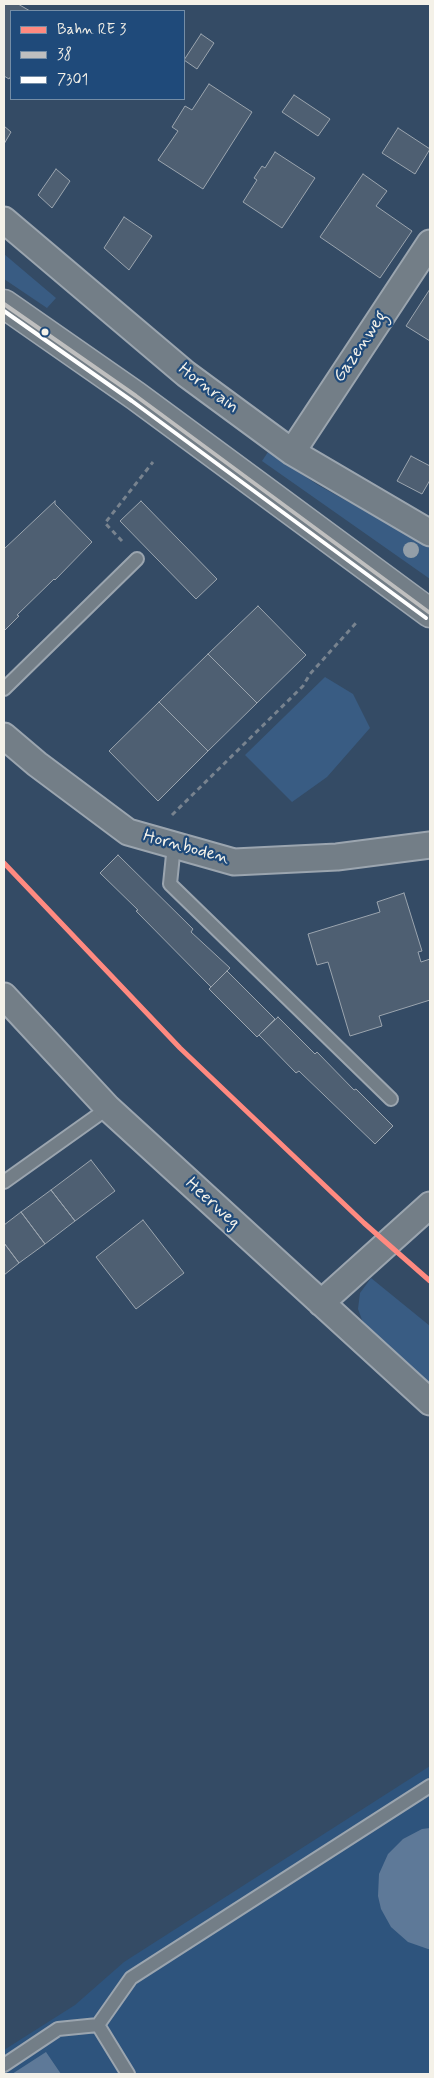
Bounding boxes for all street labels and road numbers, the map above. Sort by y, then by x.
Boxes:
street label: Gazenweg [329,307,393,387]
street label: Hornrain [173,359,243,419]
street label: Hornboden [141,826,231,870]
street label: Heerweg [180,1174,244,1234]

